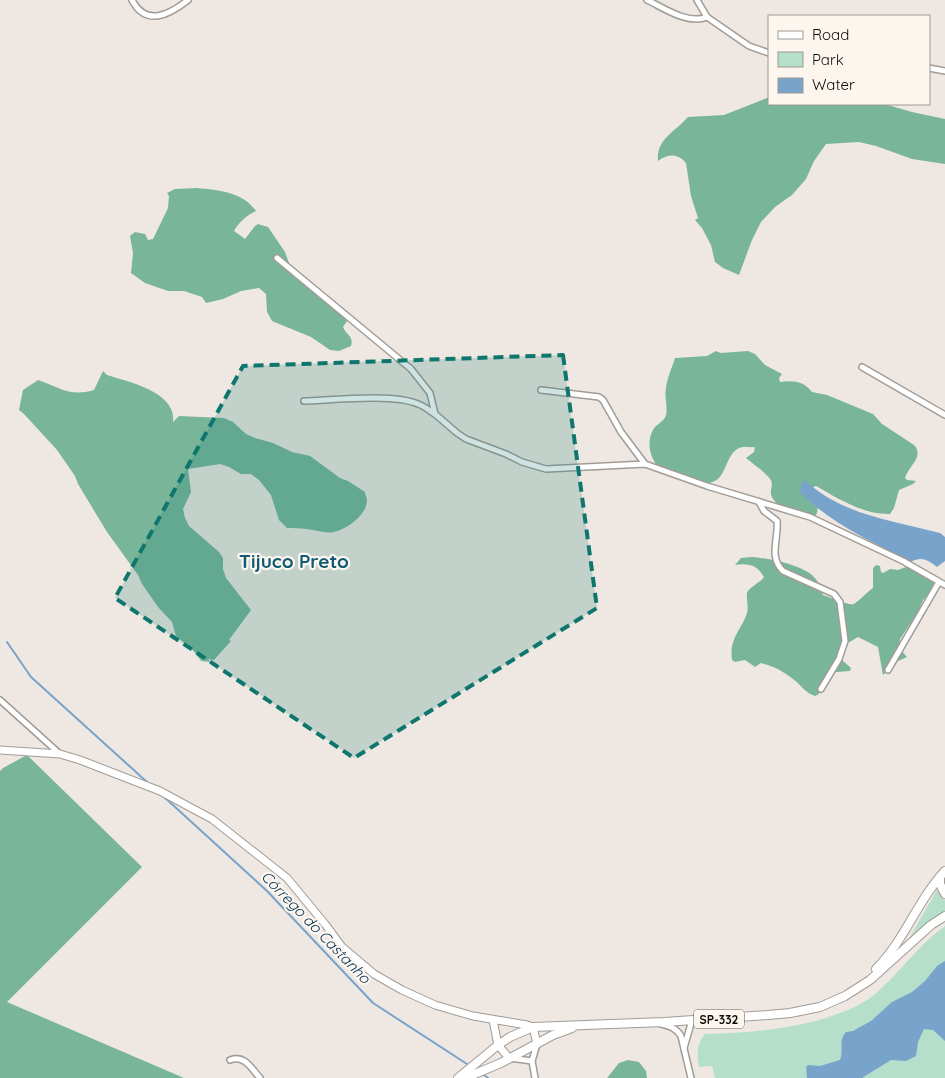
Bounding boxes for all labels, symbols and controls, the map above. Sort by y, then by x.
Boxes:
legend [768,15,930,105]
text: Road [812,25,849,44]
text: Park [812,50,844,69]
text: Water [812,75,855,94]
district label: Tijuco Preto [239,549,349,573]
water label: Córrego do Castanho [257,867,375,988]
road number: SP-332 [694,1010,744,1028]

